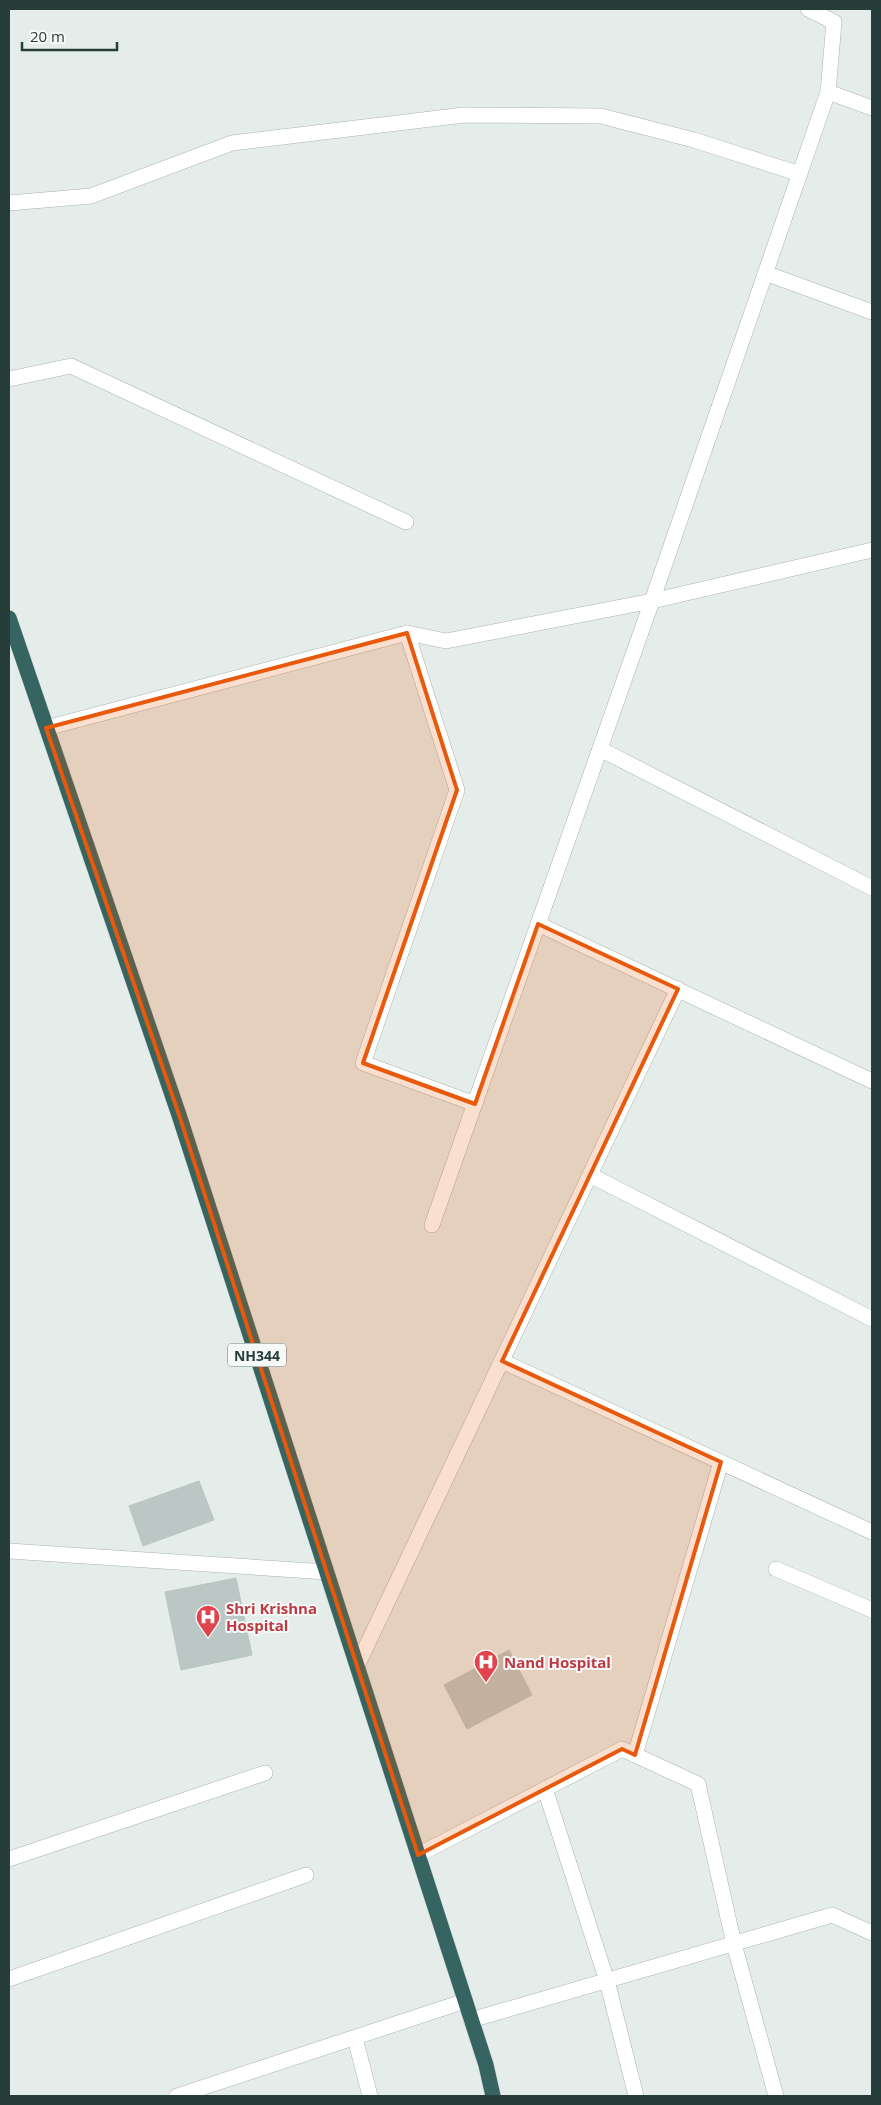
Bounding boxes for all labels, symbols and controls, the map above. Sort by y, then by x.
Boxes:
scale bar [22,20,118,52]
text: 20 m [30,26,65,46]
road number: NH344 [228,1344,286,1366]
place label: Shri Krishna Hospital [226,1598,317,1635]
hospital icon: Shri Krishna Hospital [195,1604,221,1638]
hospital icon: Nand Hospital [473,1649,499,1683]
place label: Nand Hospital [504,1652,611,1672]

